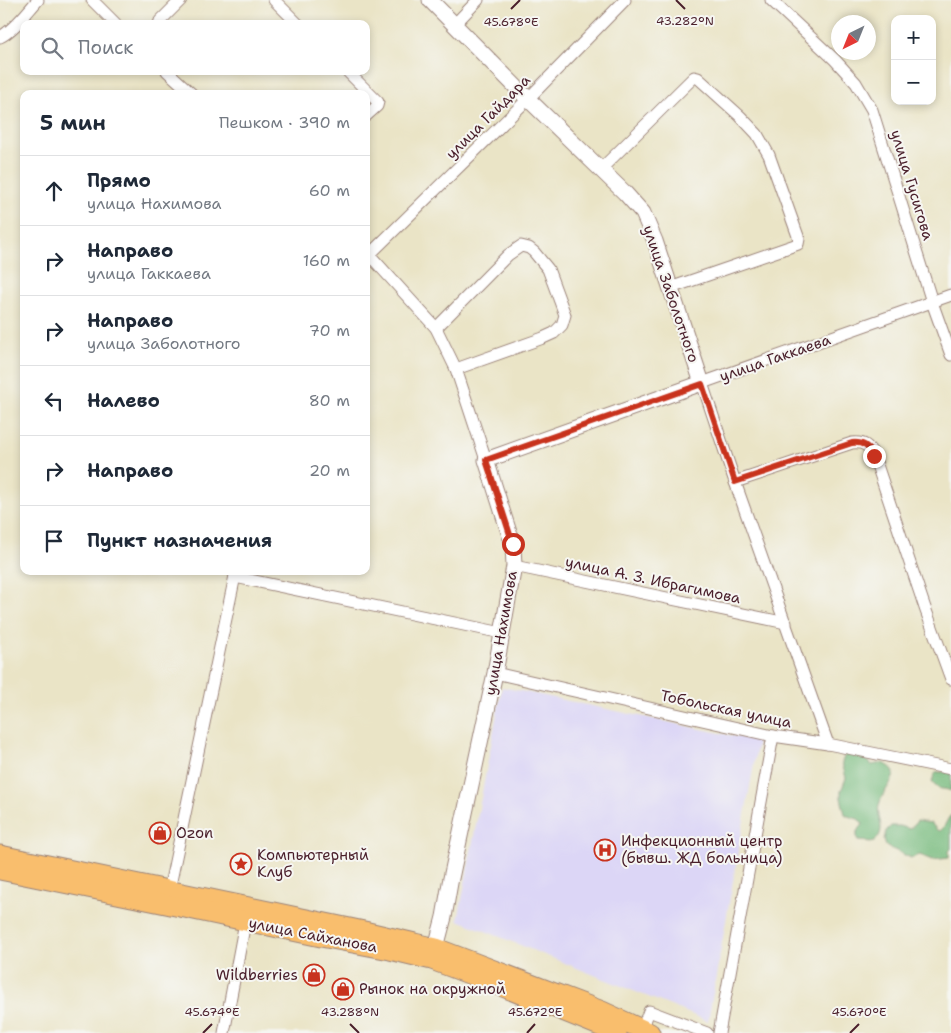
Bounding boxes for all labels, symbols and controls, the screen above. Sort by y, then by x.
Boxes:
text: 43.282°N [656,13,714,29]
text: 45.678°E [484,14,538,30]
north arrow [831,15,876,60]
map controls [891,15,936,105]
button: + [891,15,936,60]
search box [20,20,370,75]
icon: search [38,34,66,62]
text: Поиск [78,35,133,60]
button: − [891,60,936,105]
street label: улица Гайдара [441,70,535,164]
text: 5 мин [40,109,106,137]
text: Пешком · 390 m [219,112,350,133]
street label: улица Гусигова [886,127,938,243]
text: Прямо [87,168,151,193]
icon: ahead [40,177,68,205]
text: 60 m [309,180,350,201]
text: улица Нахимова [87,193,222,214]
street label: улица Заболотного [638,223,704,365]
text: Направо [87,238,173,263]
icon: right [40,247,68,275]
text: 160 m [303,250,350,271]
text: улица Гаккаева [87,263,211,284]
text: Направо [87,308,173,333]
icon: right [40,317,68,345]
text: 70 m [309,320,350,341]
street label: улица Гаккаева [717,329,834,386]
text: улица Заболотного [87,333,241,354]
icon: left [40,387,68,415]
text: Налево [87,388,160,413]
text: 80 m [309,390,350,411]
route end [863,445,886,468]
icon: right [40,457,68,485]
text: Направо [87,458,173,483]
text: 20 m [309,460,350,481]
icon: arrive [40,527,68,555]
text: Пункт назначения [87,528,272,553]
route start [502,533,525,556]
street label: улица А. З. Ибрагимова [563,552,743,608]
street label: улица Нахимова [480,568,522,697]
street label: Тобольская улица [659,685,794,733]
shop icon: Ozon [148,821,172,845]
place label: Ozon [176,823,213,843]
place label: Инфекционный центр (бывш. ЖД больница) [621,831,782,868]
hospital icon: Инфекционный центр (бывш. ЖД больница) [593,838,617,862]
place label: Компьютерный Клуб [257,845,369,882]
place icon: Компьютерный Клуб [229,852,253,876]
street label: улица Сайханова [247,913,380,957]
shop icon: Wildberries [302,963,326,987]
place label: Wildberries [216,965,298,985]
shop icon: Рынок на окружной [331,977,355,1001]
place label: Рынок на окружной [359,979,506,999]
text: 45.674°E [185,1004,239,1020]
text: 43.288°N [321,1004,379,1020]
text: 45.672°E [508,1004,562,1020]
text: 45.670°E [831,1004,887,1020]

